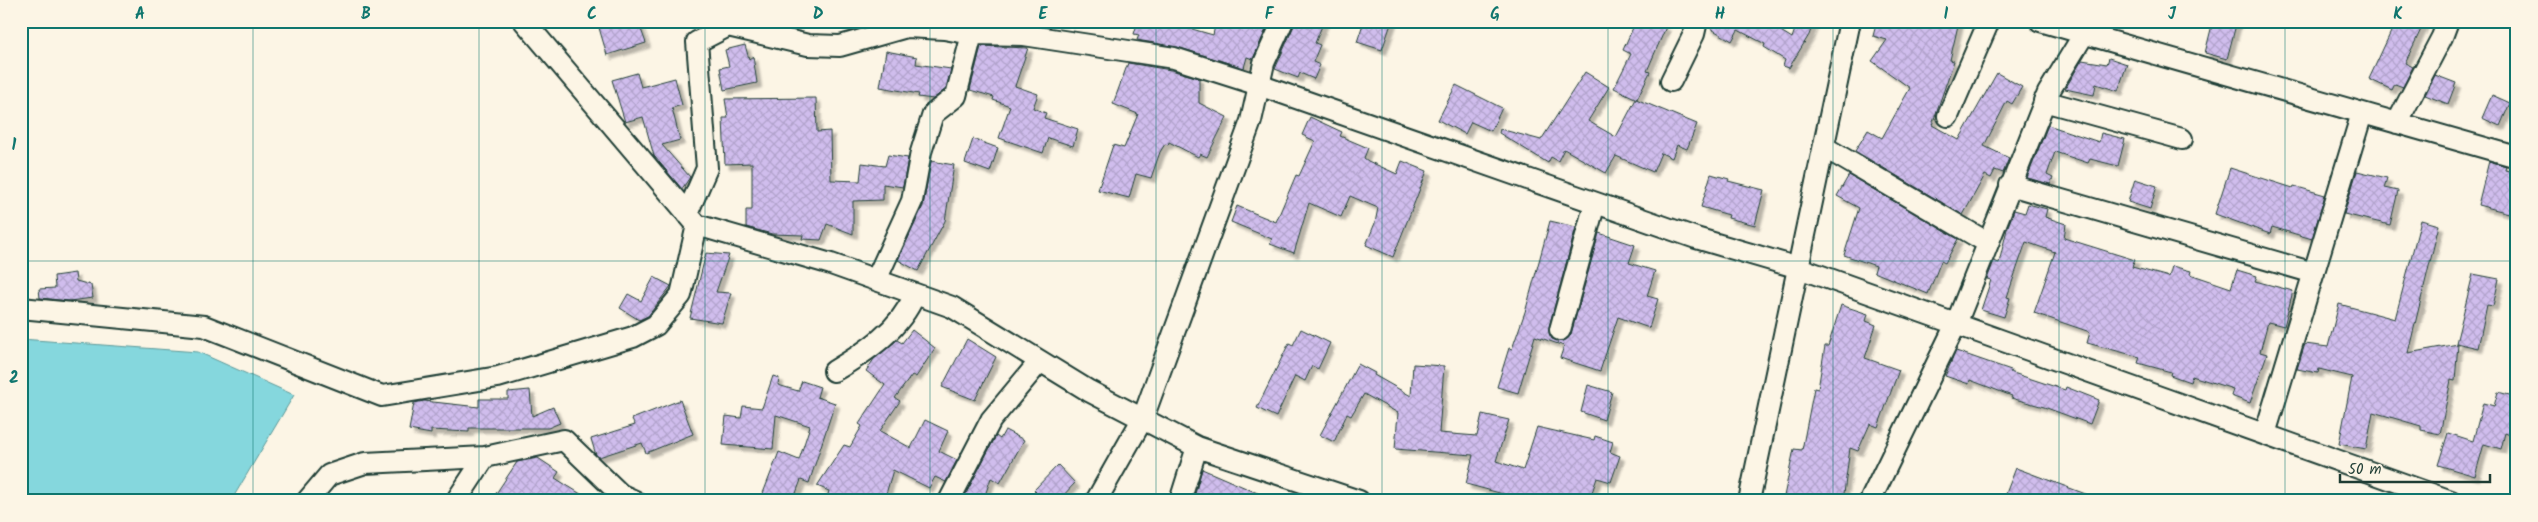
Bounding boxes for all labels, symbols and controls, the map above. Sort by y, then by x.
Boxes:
text: A [135,2,145,27]
text: B [361,2,371,27]
text: C [587,2,597,27]
text: D [813,2,824,27]
text: E [1039,2,1049,27]
text: F [1265,2,1275,27]
text: G [1490,2,1500,27]
text: H [1715,2,1725,27]
text: I [1944,2,1949,27]
text: J [2168,2,2177,27]
text: K [2393,2,2403,27]
text: 1 [12,133,17,158]
text: 2 [9,366,19,391]
scale bar [2340,452,2490,484]
text: 50 m [2348,458,2382,482]

